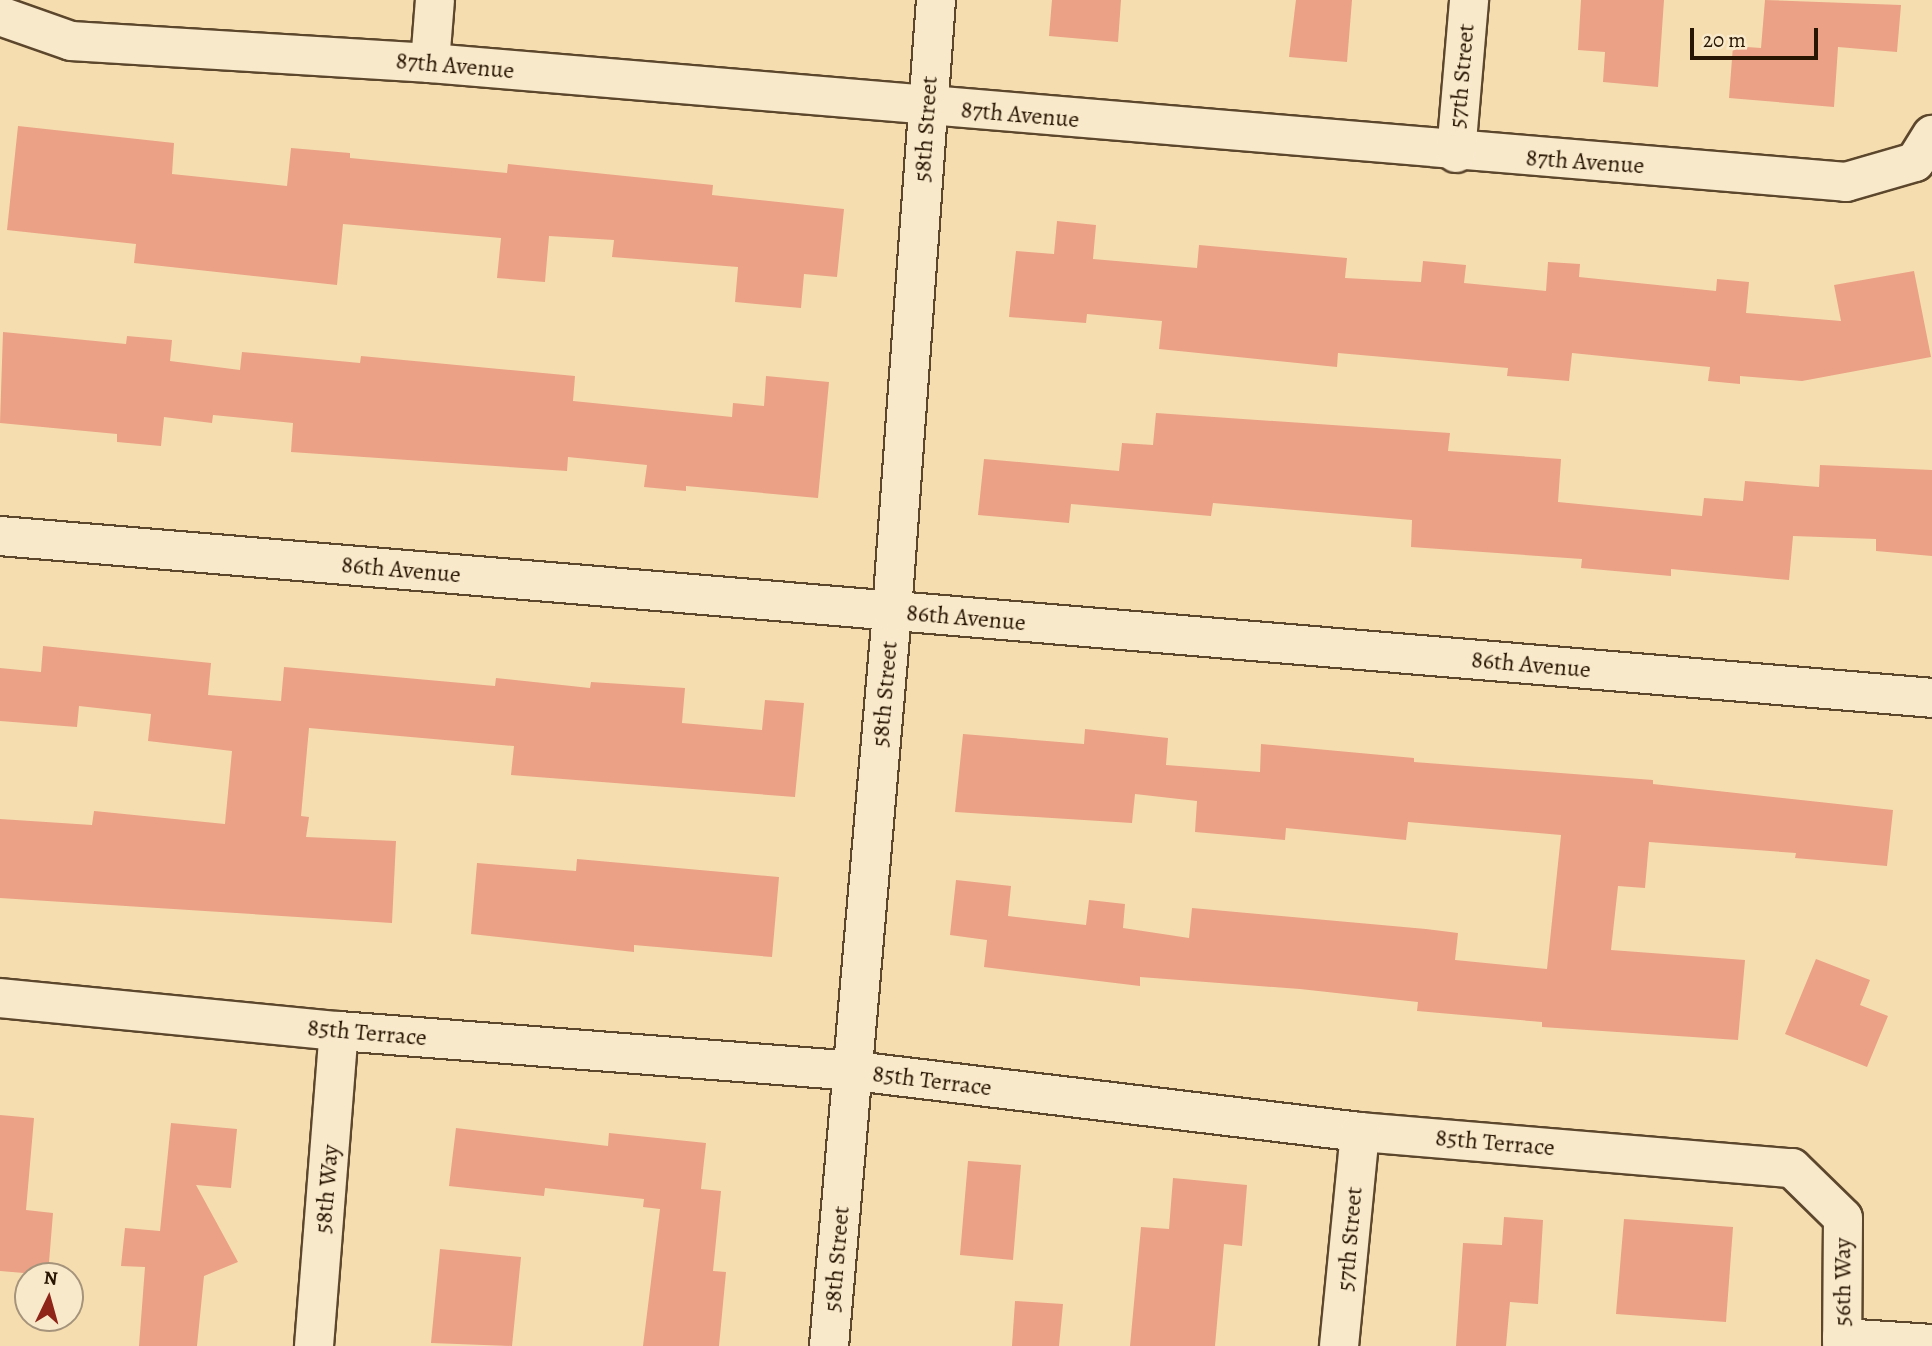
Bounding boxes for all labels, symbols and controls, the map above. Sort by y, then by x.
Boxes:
scale bar [1694,14,1822,58]
street label: 57th Street [1443,22,1481,130]
text: 20 m [1703,26,1746,54]
street label: 87th Avenue [395,46,515,86]
street label: 58th Street [908,75,944,183]
street label: 87th Avenue [960,95,1080,135]
street label: 87th Avenue [1525,143,1645,181]
street label: 86th Avenue [340,550,462,590]
street label: 86th Avenue [905,598,1027,638]
street label: 58th Street [866,640,904,748]
street label: 86th Avenue [1470,645,1592,685]
street label: 85th Terrace [306,1013,428,1053]
street label: 85th Terrace [871,1059,993,1103]
street label: 85th Terrace [1434,1123,1556,1163]
street label: 58th Way [309,1143,345,1235]
street label: 57th Street [1331,1185,1369,1293]
street label: 58th Street [818,1205,856,1313]
street label: 56th Way [1829,1238,1857,1326]
north arrow [14,1262,84,1332]
text: N [43,1265,59,1292]

